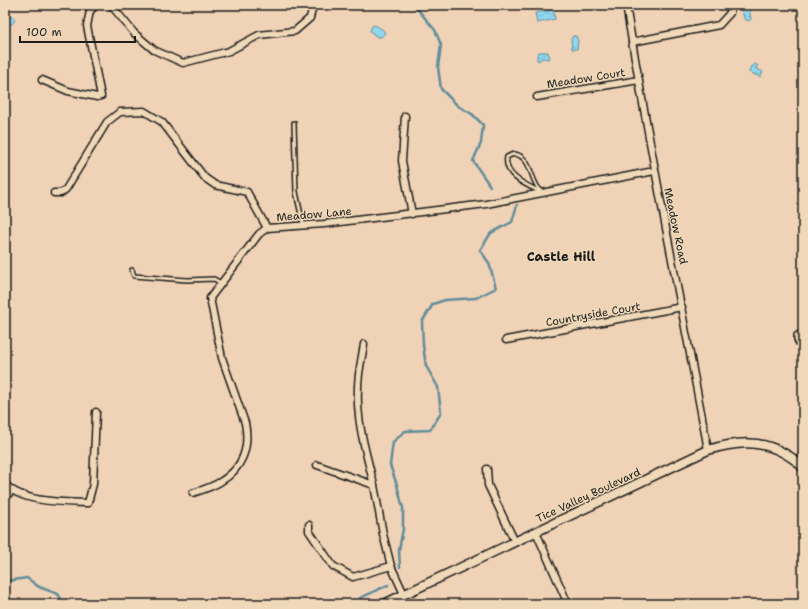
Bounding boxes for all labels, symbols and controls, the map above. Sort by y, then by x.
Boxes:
scale bar [20,18,135,44]
text: 100 m [26,24,62,40]
street label: Meadow Court [546,65,627,92]
street label: Meadow Road [660,187,691,266]
street label: Meadow Lane [276,204,352,225]
district label: Castle Hill [527,248,596,265]
street label: Countryside Court [545,299,642,330]
street label: Tice Valley Boulevard [534,465,643,526]

